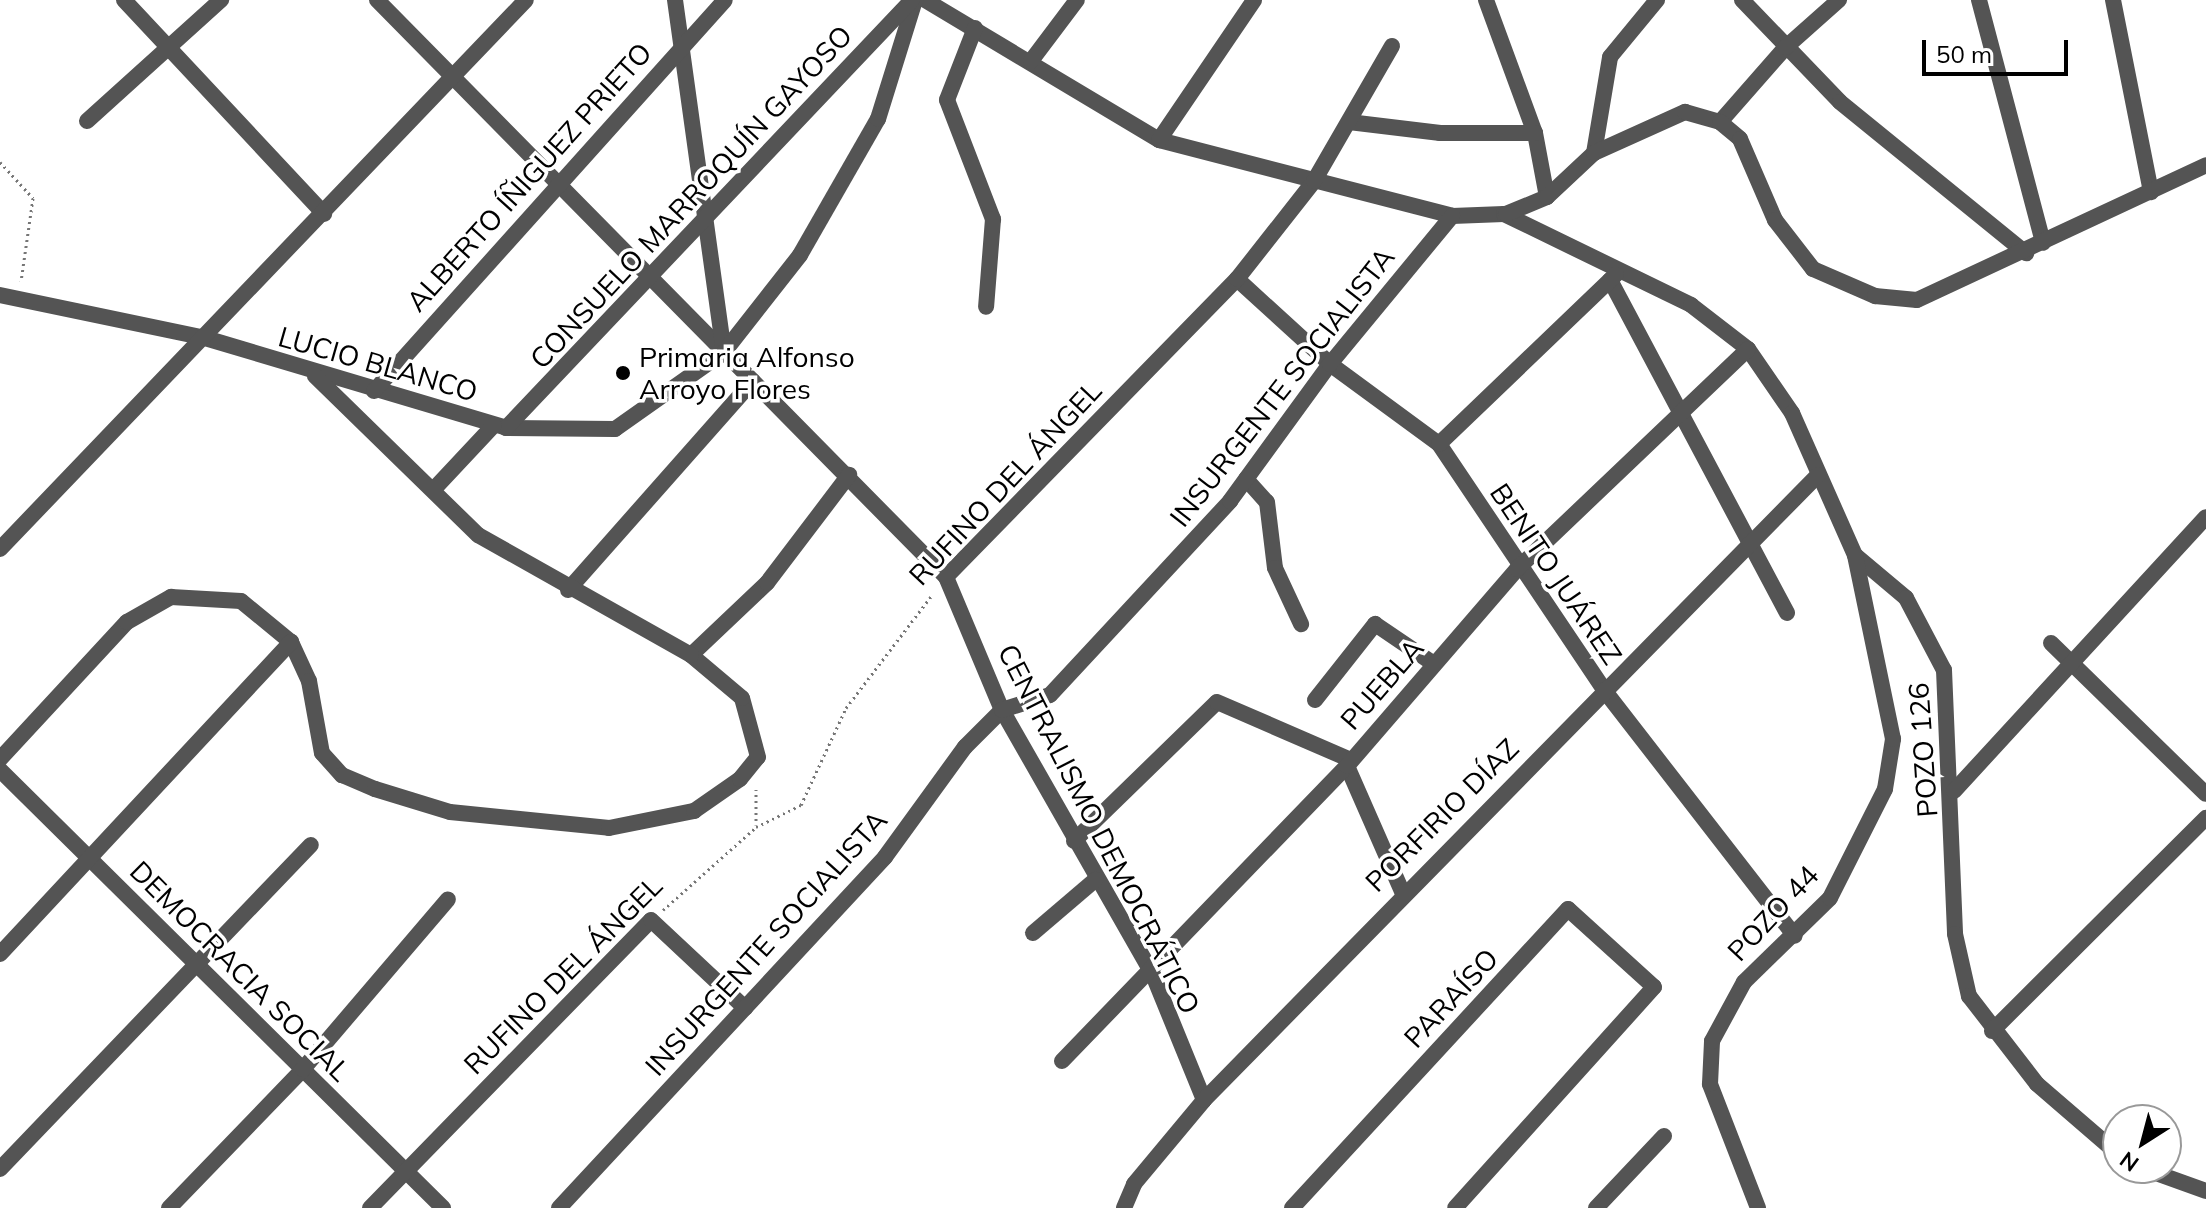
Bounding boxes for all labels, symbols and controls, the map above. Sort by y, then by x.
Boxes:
street label: CONSUELO MARROQUÍN GAYOSO [523,19,859,375]
scale bar [1926,24,2072,74]
street label: ALBERTO ÍÑIGUEZ PRIETO [399,36,659,318]
text: 50 m [1936,39,1992,69]
street label: INSURGENTE SOCIALISTA [1163,241,1401,533]
street label: LUCIO BLANCO [275,320,481,408]
place label: Primaria Alfonso Arroyo Flores [639,340,855,406]
marker: Primaria Alfonso Arroyo Flores [614,364,632,382]
street label: RUFINO DEL ÁNGEL [902,374,1108,592]
street label: BENITO JUÁREZ [1483,477,1629,671]
street label: PUEBLA [1333,632,1431,736]
street label: CENTRALISMO DEMOCRÁTICO [991,639,1207,1019]
street label: POZO 126 [1902,682,1944,818]
street label: PORFIRIO DÍAZ [1358,731,1526,899]
street label: INSURGENTE SOCIALISTA [638,804,894,1082]
street label: DEMOCRACIA SOCIAL [123,854,357,1088]
street label: POZO 44 [1720,858,1826,968]
street label: RUFINO DEL ÁNGEL [457,869,669,1081]
street label: PARAÍSO [1397,942,1505,1054]
north arrow [2102,1104,2182,1184]
text: N [2114,1146,2144,1178]

